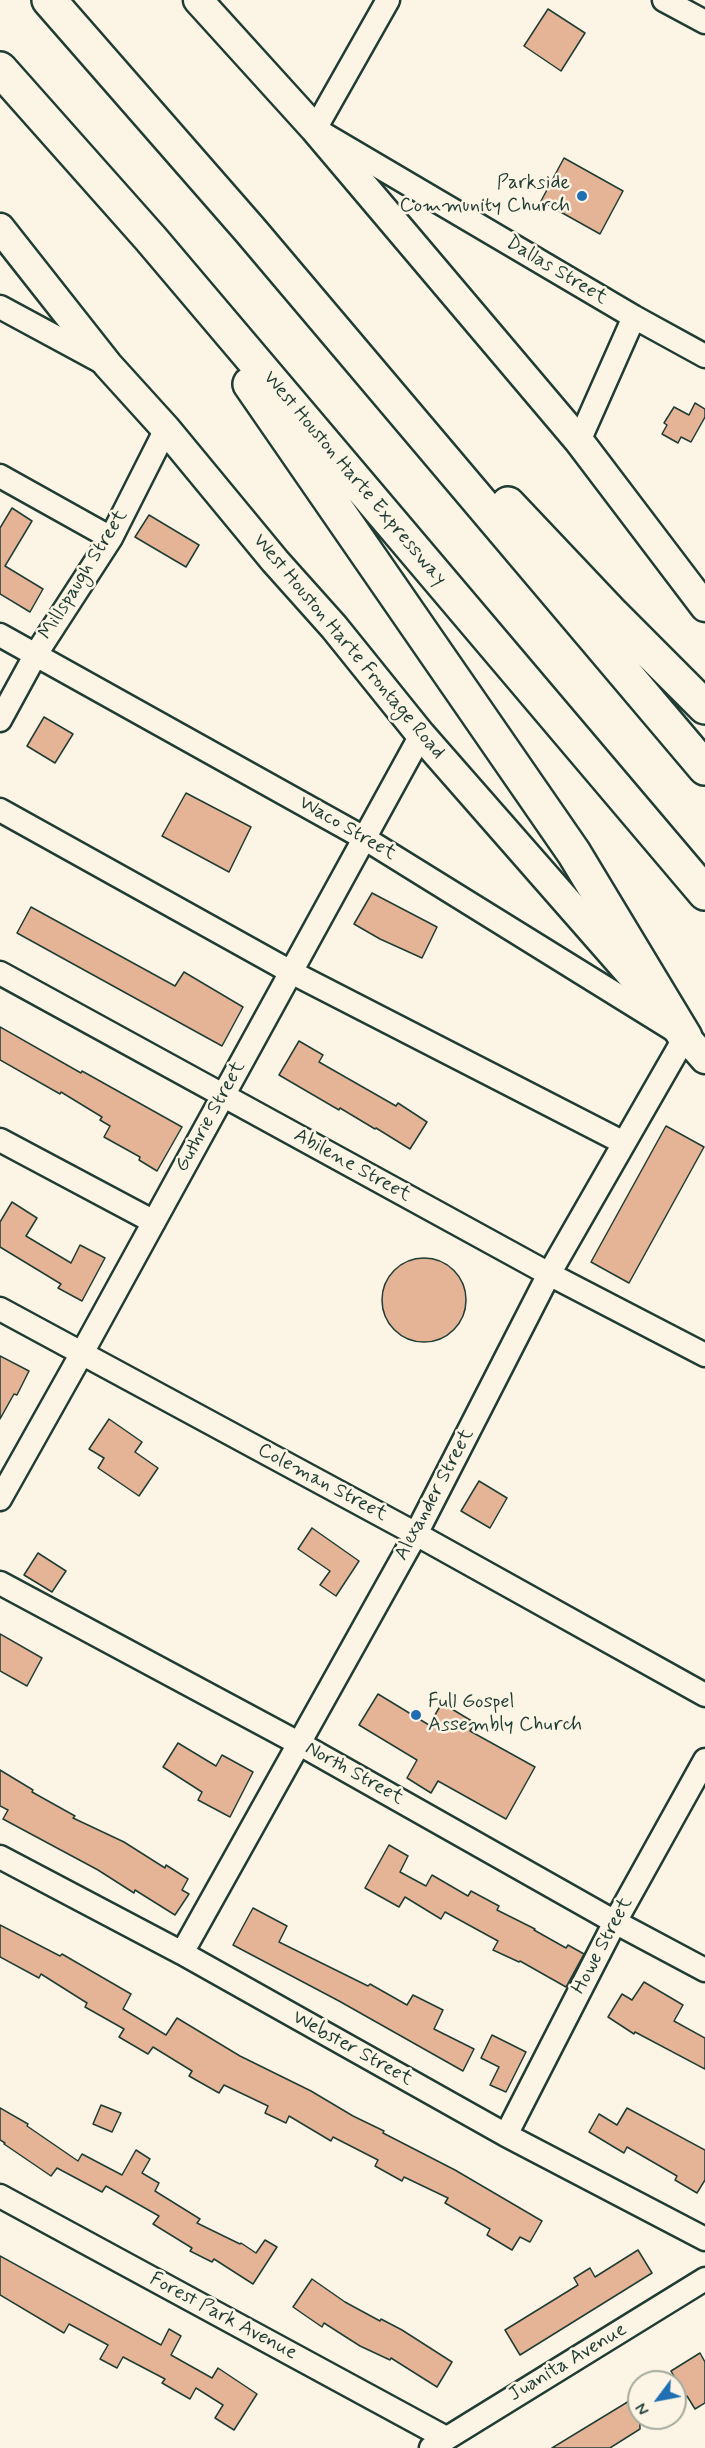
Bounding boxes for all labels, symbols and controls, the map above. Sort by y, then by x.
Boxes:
place label: Parkside Community Church [399,172,570,219]
marker: Parkside Community Church [575,189,589,203]
street label: Dallas Street [501,231,611,311]
street label: West Houston Harte Expressway [257,367,451,591]
street label: Millspaugh Street [34,506,134,644]
street label: West Houston Harte Frontage Road [247,530,449,764]
street label: Waco Street [294,792,400,866]
street label: Guthrie Street [171,1057,251,1177]
street label: Abilene Street [289,1124,415,1208]
street label: Alexander Street [390,1425,480,1565]
street label: Coleman Street [253,1439,391,1527]
place label: Full Gospel Assembly Church [428,1691,582,1738]
marker: Full Gospel Assembly Church [409,1708,423,1722]
street label: North Street [300,1737,408,1811]
street label: Howe Street [567,1893,639,1999]
street label: Webster Street [288,2006,416,2092]
street label: Forest Park Avenue [145,2268,301,2366]
street label: Juanita Avenue [505,2318,631,2408]
north arrow [627,2370,687,2430]
text: N [631,2399,655,2419]

